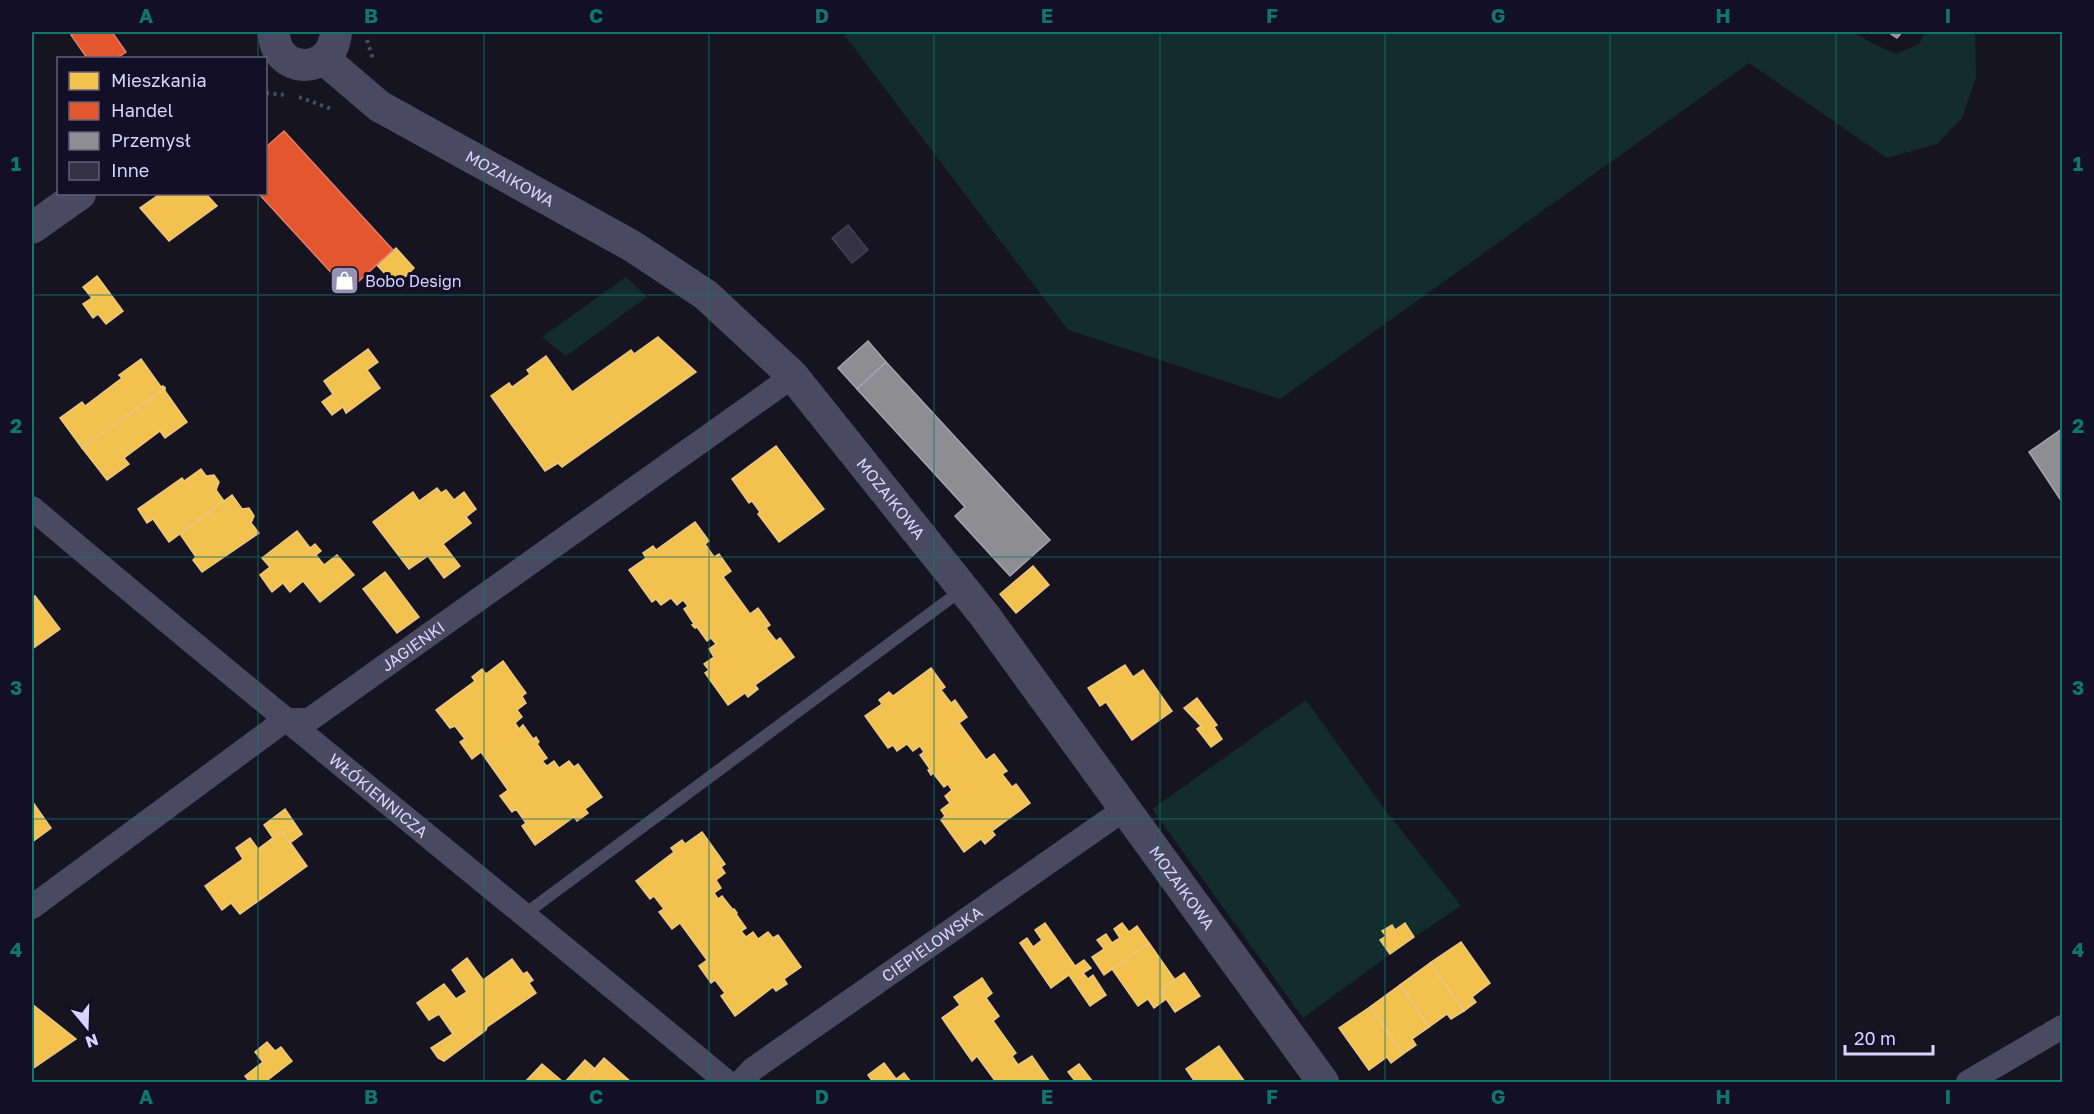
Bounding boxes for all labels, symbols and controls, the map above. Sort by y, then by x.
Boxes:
text: A [139,3,153,27]
text: B [364,3,378,27]
text: C [589,3,603,27]
text: D [815,3,829,27]
text: E [1041,3,1053,27]
text: F [1266,3,1278,27]
text: G [1491,3,1505,27]
text: H [1715,3,1731,27]
text: I [1945,3,1951,27]
legend [57,57,267,195]
text: Mieszkania [111,69,207,91]
text: Handel [111,99,173,121]
text: Przemysł [111,129,191,151]
street label: MOZAIKOWA [462,146,558,211]
text: 1 [11,151,21,175]
text: 1 [2073,151,2083,175]
text: Inne [111,159,149,181]
shop icon: Bobo Design [328,265,360,297]
place label: Bobo Design [365,271,462,291]
text: 2 [10,413,22,437]
text: 2 [2072,413,2084,437]
street label: MOZAIKOWA [852,454,930,543]
street label: JAGIENKI [377,617,448,676]
text: 3 [10,675,22,699]
text: 3 [2072,675,2084,699]
street label: WŁÓKIENNICZA [325,749,432,842]
street label: MOZAIKOWA [1145,842,1219,934]
street label: CIEPIELOWSKA [878,901,986,986]
text: 4 [10,937,22,961]
text: 4 [2072,937,2084,961]
north arrow [57,997,117,1057]
scale bar [1845,1018,1934,1056]
text: 20 m [1854,1027,1896,1049]
text: N [83,1030,101,1053]
text: A [139,1084,153,1108]
text: B [364,1084,378,1108]
text: C [589,1084,603,1108]
text: D [815,1084,829,1108]
text: E [1041,1084,1053,1108]
text: F [1266,1084,1278,1108]
text: G [1491,1084,1505,1108]
text: H [1715,1084,1731,1108]
text: I [1945,1084,1951,1108]

